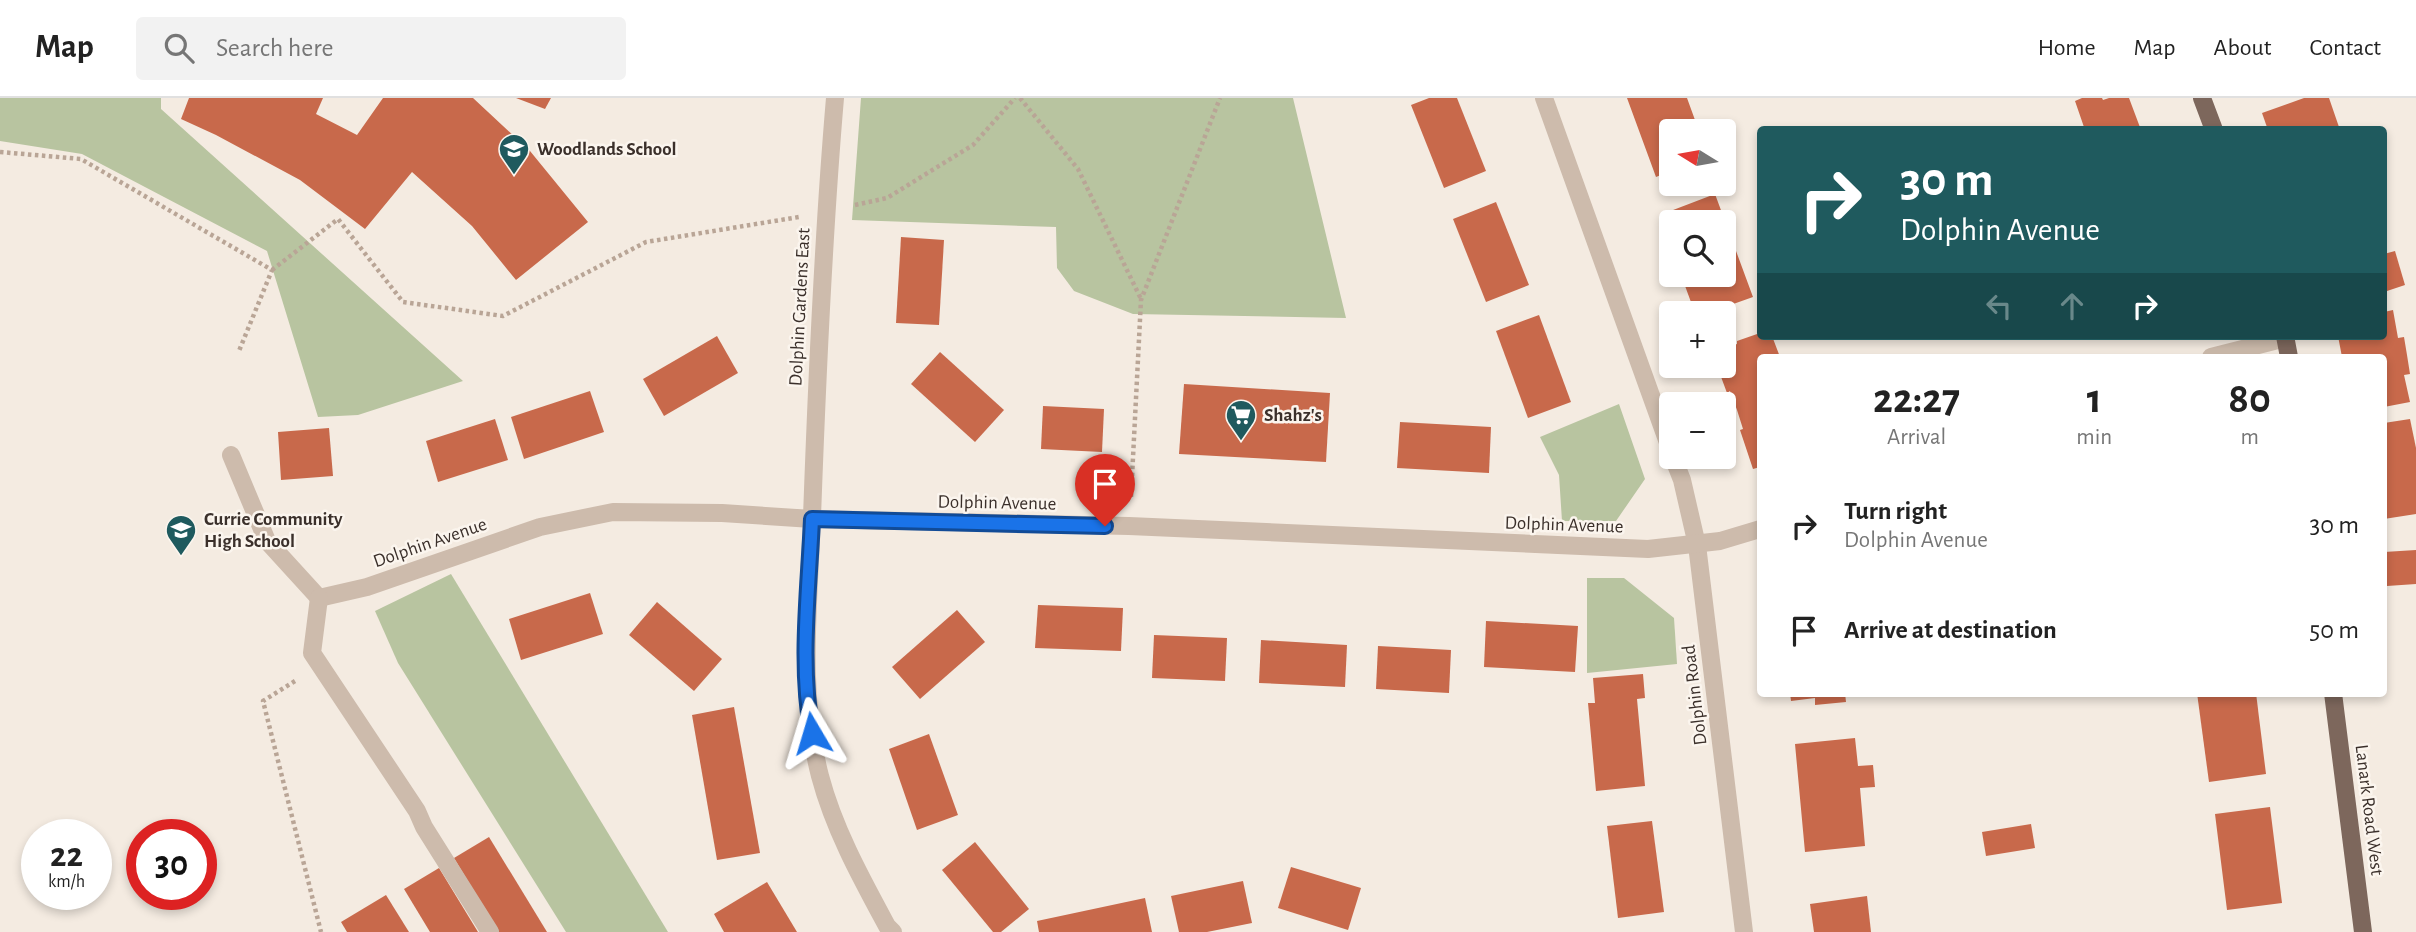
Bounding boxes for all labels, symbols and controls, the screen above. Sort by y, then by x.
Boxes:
search box [136,17,626,80]
icon: search [160,29,198,67]
text: Map [35,31,94,64]
text: Search here [216,35,334,61]
text: Home [2038,36,2096,60]
text: Map [2134,36,2176,60]
text: About [2214,36,2271,60]
text: Contact [2309,36,2381,60]
north arrow [1659,119,1736,196]
map controls [1659,119,1736,469]
school or university icon: Woodlands School [497,132,531,176]
place label: Woodlands School [537,140,677,159]
icon: right [1785,154,1876,245]
text: 30 m [1900,156,1994,205]
button: search [1659,210,1736,287]
text: Dolphin Avenue [1900,214,2100,246]
street label: Dolphin Gardens East [786,227,814,387]
icon: left [1980,287,2018,325]
icon: ahead [2053,287,2091,325]
icon: right [2126,287,2164,325]
button: + [1659,301,1736,378]
text: 22:27 [1873,378,1960,420]
text: 1 [2087,378,2102,420]
text: 80 [2228,378,2271,420]
button: − [1659,392,1736,469]
supermarket icon: Shahz's [1224,398,1258,442]
place label: Shahz's [1264,406,1322,425]
text: Arrival [1887,426,1946,449]
text: min [2076,426,2112,449]
text: m [2240,426,2259,449]
pin [1075,454,1135,526]
icon: arrive [1086,465,1124,503]
street label: Dolphin Avenue [937,492,1057,514]
text: Turn right [1844,498,1947,524]
icon: right [1785,507,1823,545]
place label: Currie Community High School [204,510,343,551]
text: 30 m [2309,512,2359,538]
school or university icon: Currie Community High School [164,513,198,557]
street label: Dolphin Avenue [1504,513,1624,537]
street label: Dolphin Avenue [371,515,489,571]
text: Dolphin Avenue [1844,529,1988,552]
icon: arrive [1785,612,1823,650]
text: Arrive at destination [1844,617,2057,643]
text: 50 m [2309,617,2359,643]
street label: Dolphin Road [1679,643,1711,746]
position arrow [775,696,849,770]
street label: Lanark Road West [2352,743,2386,877]
speed limit sign: 30 [126,819,217,910]
text: 22 [50,838,83,873]
text: km/h [48,873,85,891]

